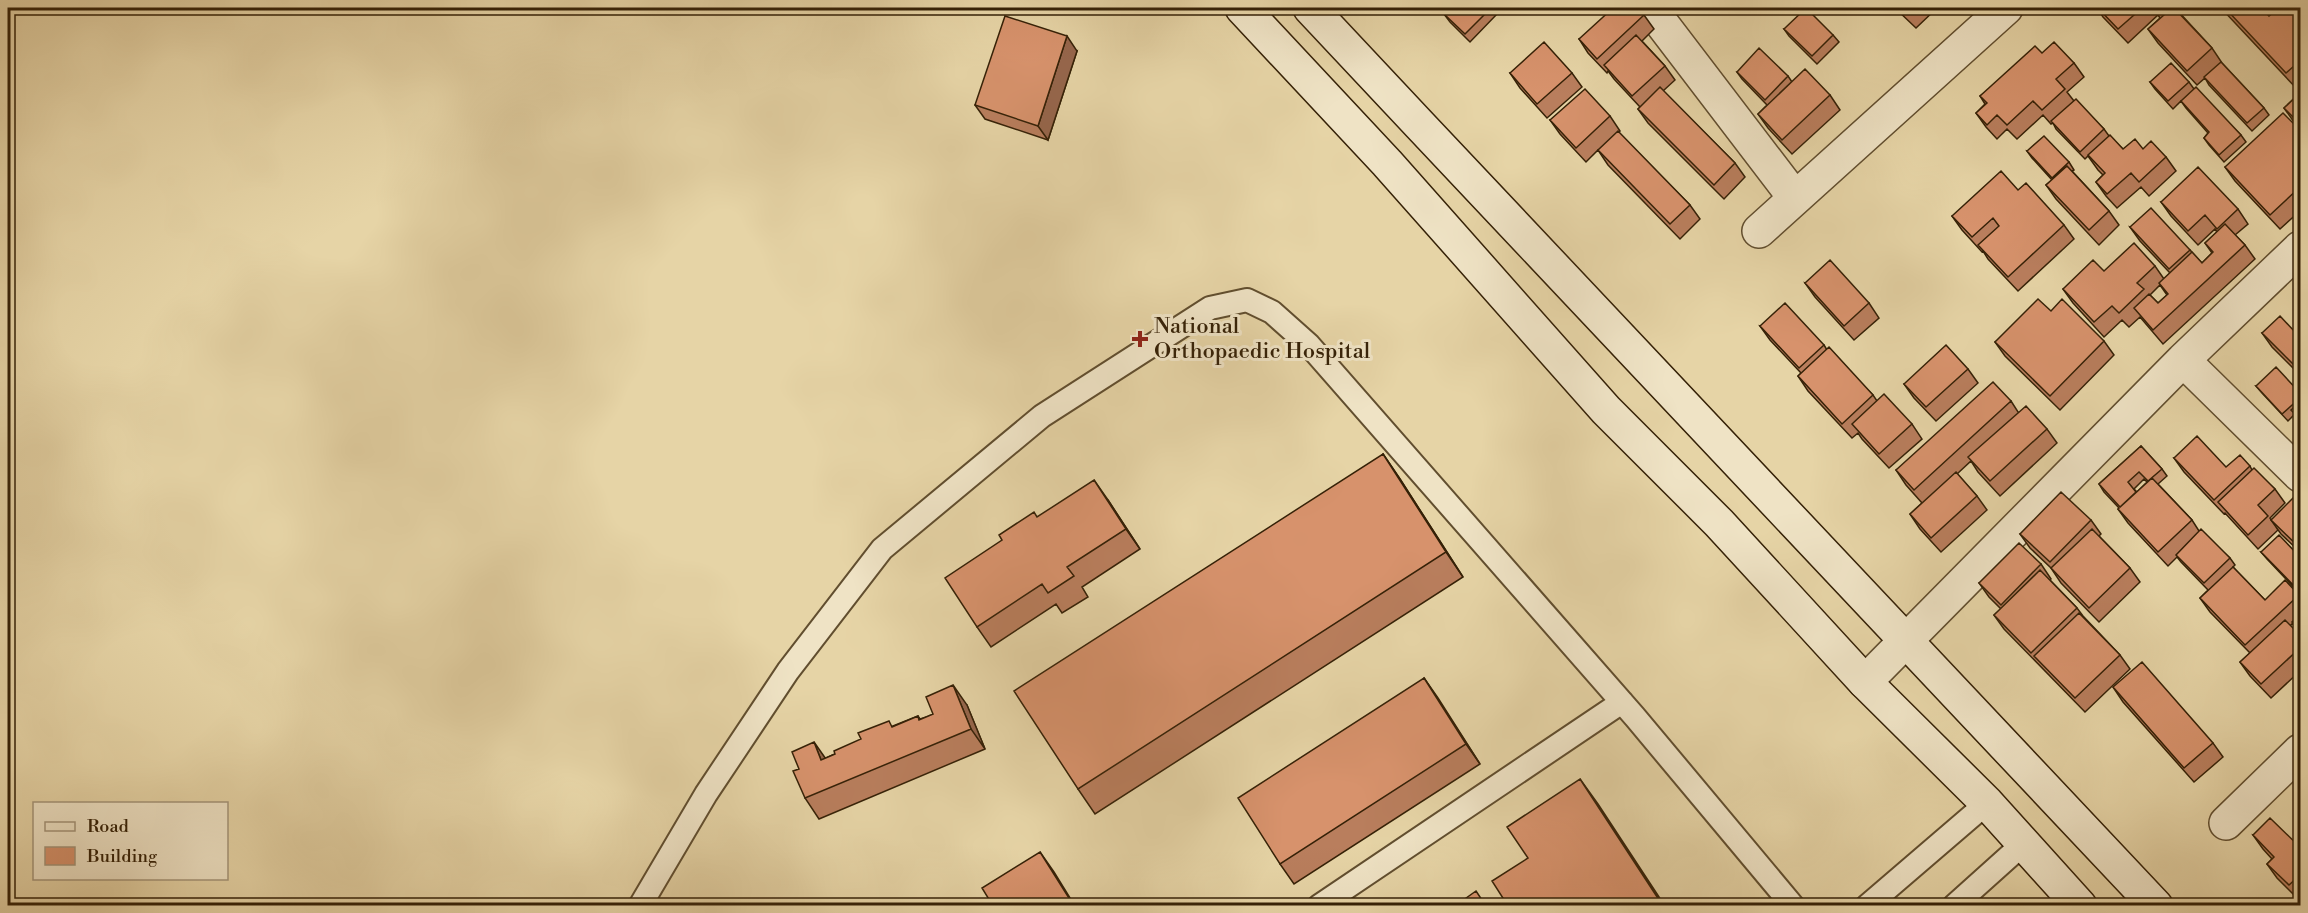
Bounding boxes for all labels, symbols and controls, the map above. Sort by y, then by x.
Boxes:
place label: National Orthopaedic Hospital [1154,313,1371,365]
marker: National Orthopaedic Hospital [1131,330,1149,348]
legend [33,802,228,880]
text: Road [87,815,130,838]
text: Building [86,845,158,868]

